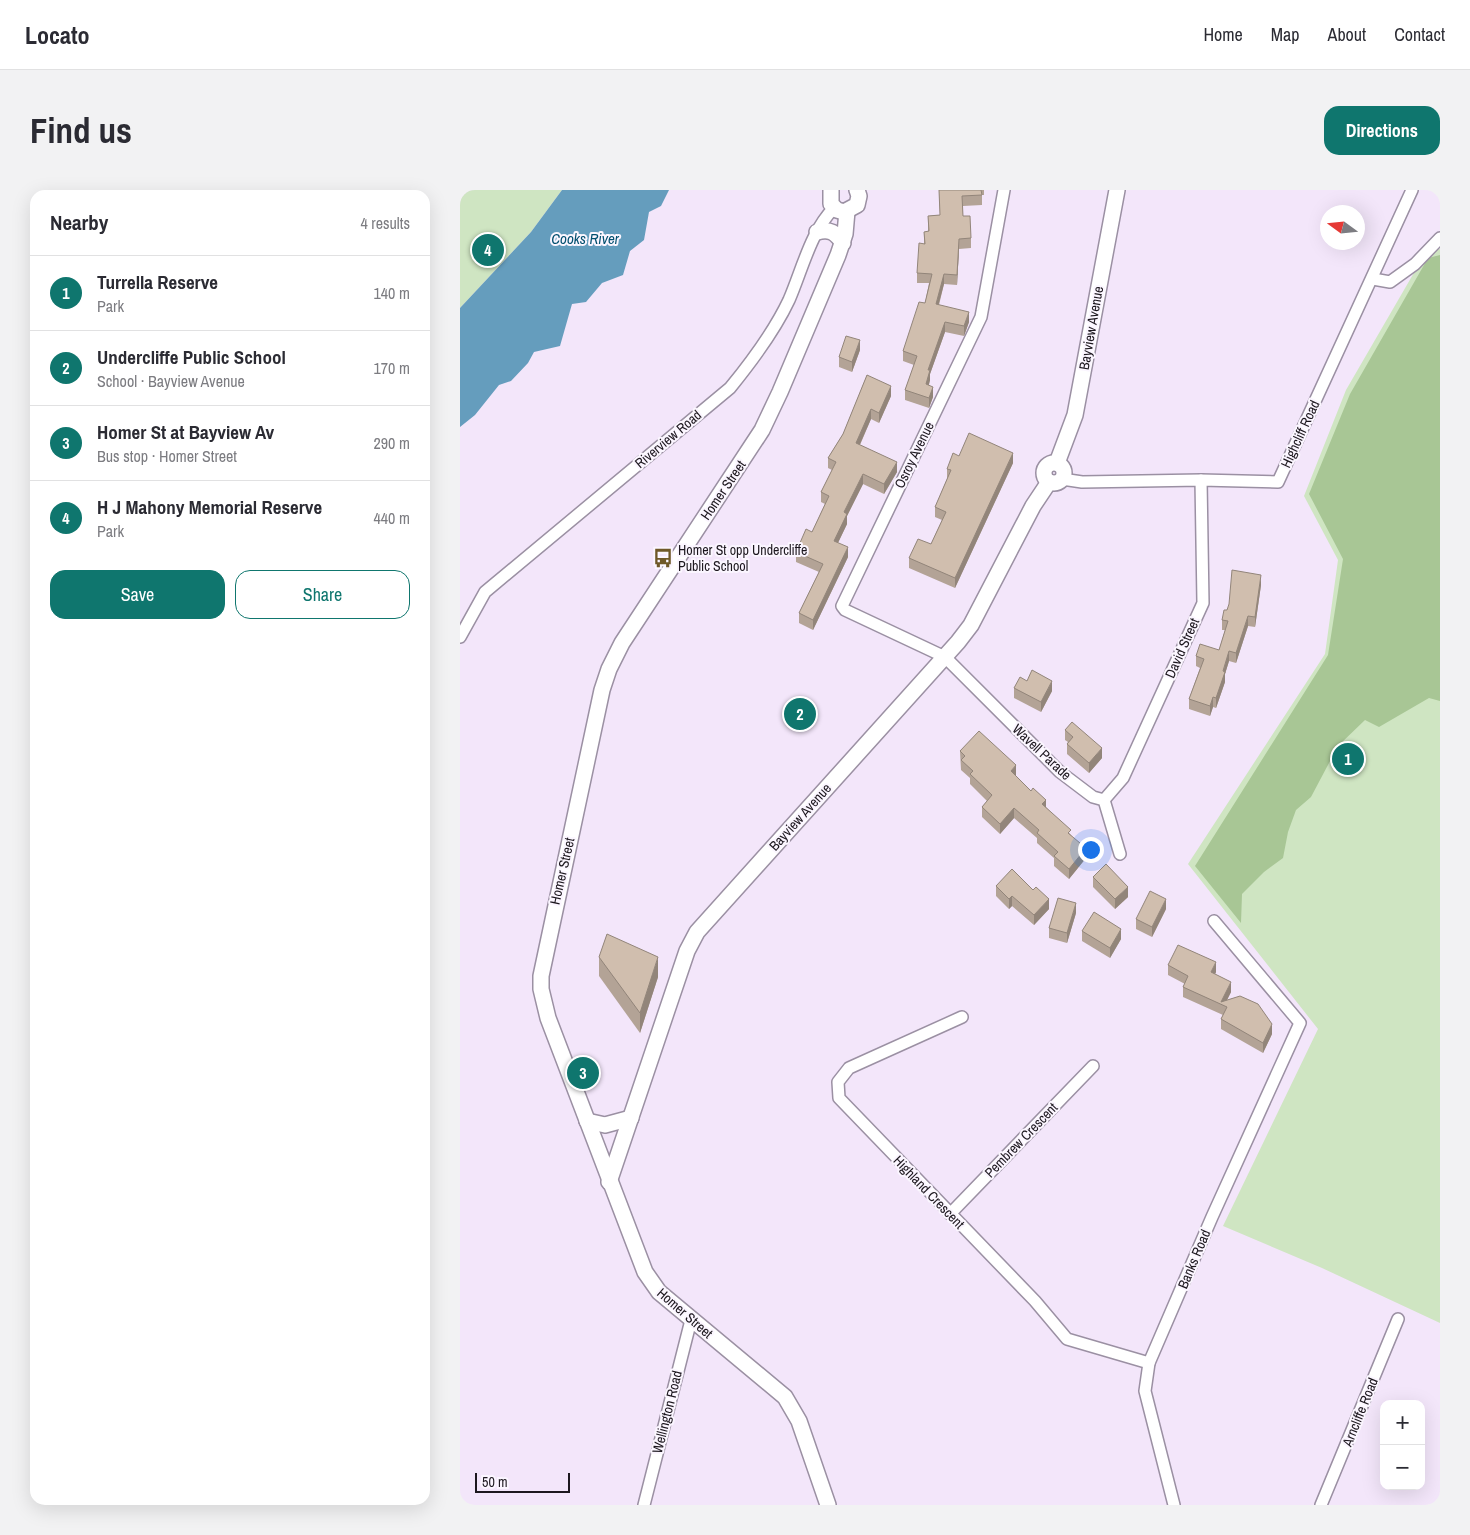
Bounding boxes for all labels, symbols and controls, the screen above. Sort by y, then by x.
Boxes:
text: Locato [25,19,90,51]
text: Home [1203,22,1243,47]
text: Map [1271,22,1300,47]
text: About [1328,22,1366,47]
text: Contact [1394,22,1445,47]
button: Directions [1324,106,1440,155]
text: Find us [30,107,132,154]
north arrow [1320,205,1365,250]
text: Nearby [50,208,108,237]
text: 4 results [360,212,410,234]
water label: Cooks River [551,228,620,249]
pin: 4 [472,231,504,269]
text: Turrella Reserve [97,269,218,295]
text: 1 [62,282,70,304]
text: 140 m [374,282,410,304]
street label: Bayview Avenue [1075,285,1107,371]
text: Park [97,295,124,317]
text: Undercliffe Public School [97,344,286,370]
text: 2 [62,357,70,379]
text: 170 m [374,357,410,379]
text: School · Bayview Avenue [97,370,245,392]
street label: Highcliff Road [1277,397,1323,471]
street label: Riverview Road [631,406,705,472]
text: Homer St at Bayview Av [97,419,274,445]
street label: Osroy Avenue [890,419,938,491]
text: 3 [62,432,70,454]
text: 290 m [374,432,410,454]
text: Bus stop · Homer Street [97,445,237,467]
street label: Homer Street [696,457,750,523]
text: H J Mahony Memorial Reserve [97,494,322,520]
text: 4 [62,507,70,529]
text: 440 m [374,507,410,529]
text: Park [97,520,124,542]
place label: Homer St opp Undercliffe Public School [678,541,807,575]
bus stop icon: Homer St opp Undercliffe Public School [652,547,674,569]
button: Save [50,570,225,619]
button: Share [235,570,410,619]
street label: David Street [1161,615,1203,681]
pin: 2 [784,695,816,733]
street label: Wavell Parade [1009,720,1075,784]
pin: 1 [1332,740,1364,778]
street label: Bayview Avenue [765,780,835,854]
street label: Homer Street [546,836,578,906]
your location [1078,837,1104,863]
pin: 3 [567,1054,599,1092]
street label: Pembrew Crescent [981,1099,1061,1181]
street label: Highland Crescent [890,1152,968,1232]
street label: Banks Road [1173,1227,1215,1291]
street label: Homer Street [653,1284,717,1342]
street label: Wellington Road [648,1369,686,1455]
street label: Arncliffe Road [1338,1375,1382,1450]
map controls [1380,1400,1425,1490]
button: + [1380,1400,1425,1445]
button: − [1380,1445,1425,1490]
scale bar [475,1470,570,1493]
text: 50 m [482,1473,508,1491]

